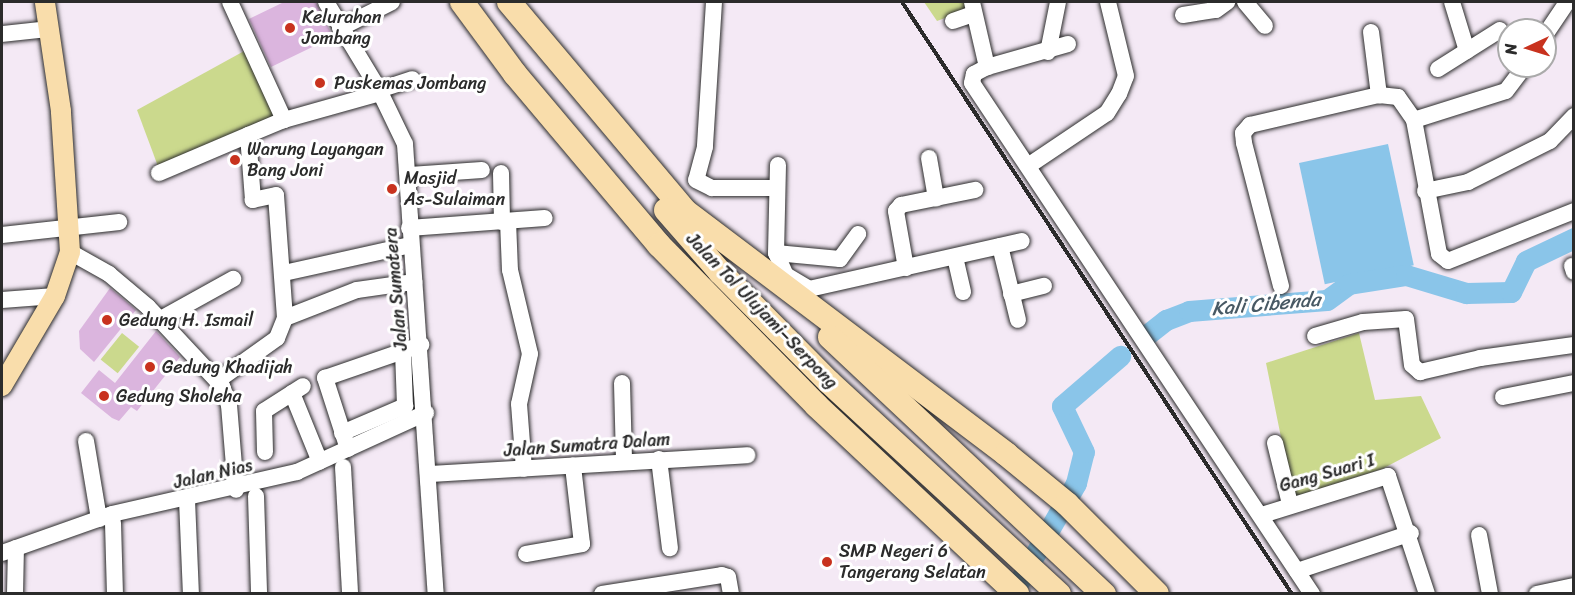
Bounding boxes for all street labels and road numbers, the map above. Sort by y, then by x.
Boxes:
street label: Jalan Sumatera [380,227,412,351]
street label: Jalan Tol Ulujami–Serpong [682,228,842,394]
street label: Jalan Sumatra Dalam [503,428,671,462]
street label: Gang Suari I [1277,449,1377,497]
street label: Jalan Nias [171,454,255,494]

